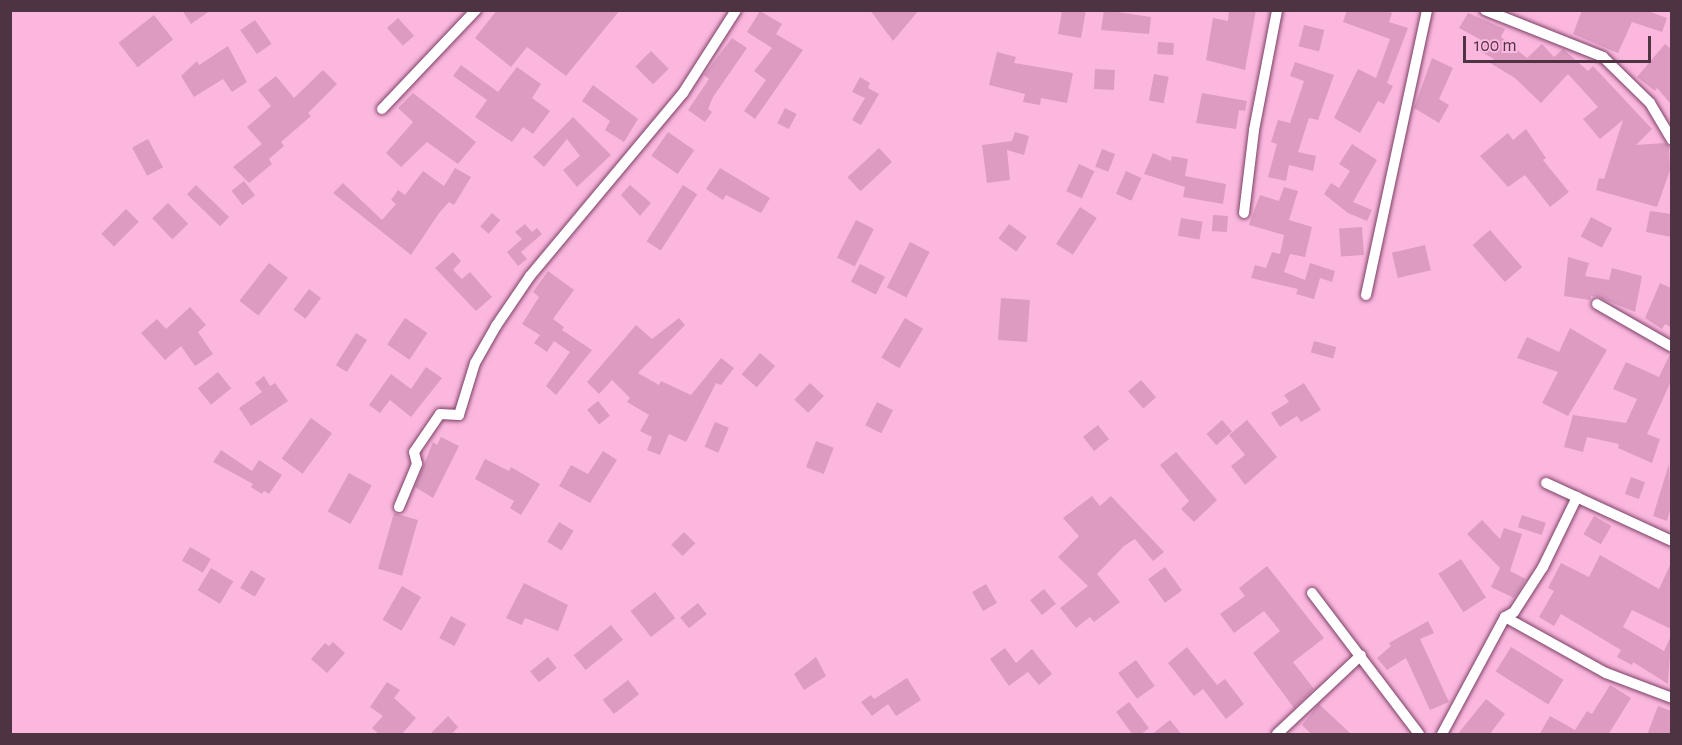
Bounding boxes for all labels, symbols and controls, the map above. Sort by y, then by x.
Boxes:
scale bar [1466,24,1654,62]
text: 100 m [1474,37,1517,55]

